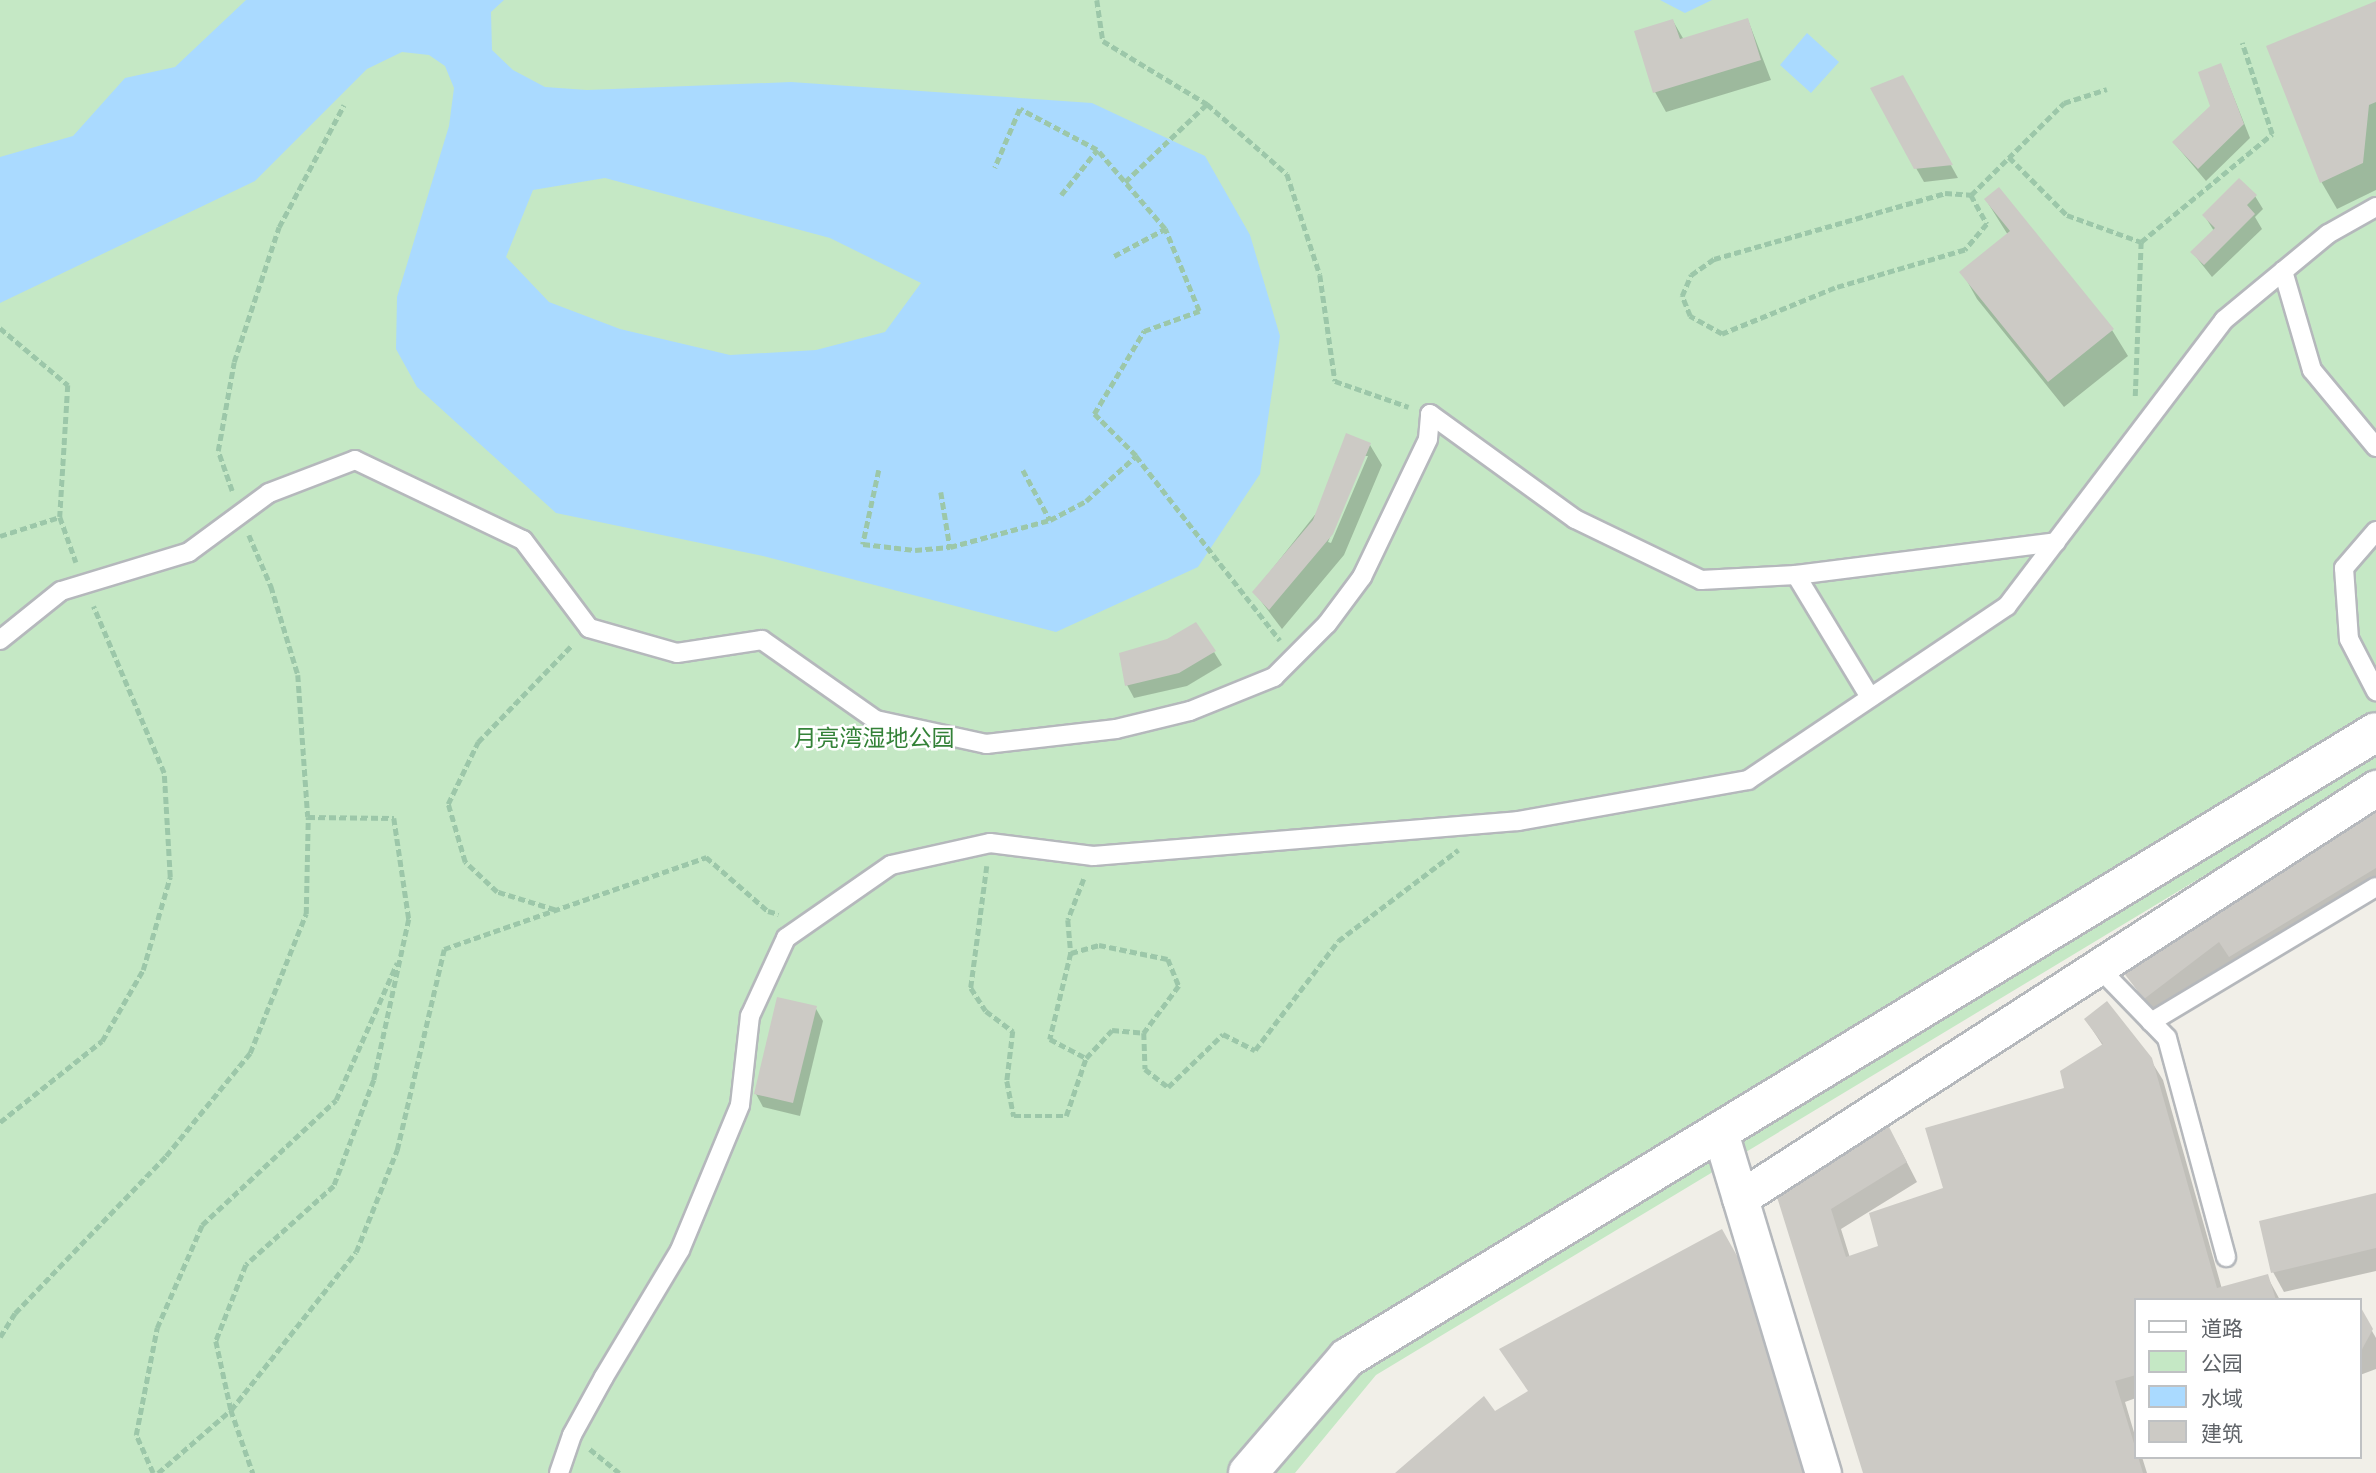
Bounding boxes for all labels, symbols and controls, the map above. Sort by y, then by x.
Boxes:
park label: 月亮湾湿地公园 [794,724,954,752]
legend [2134,1298,2362,1459]
text: 道路 [2201,1315,2243,1342]
text: 公园 [2201,1350,2243,1377]
text: 水域 [2201,1385,2243,1412]
text: 建筑 [2201,1420,2243,1447]

